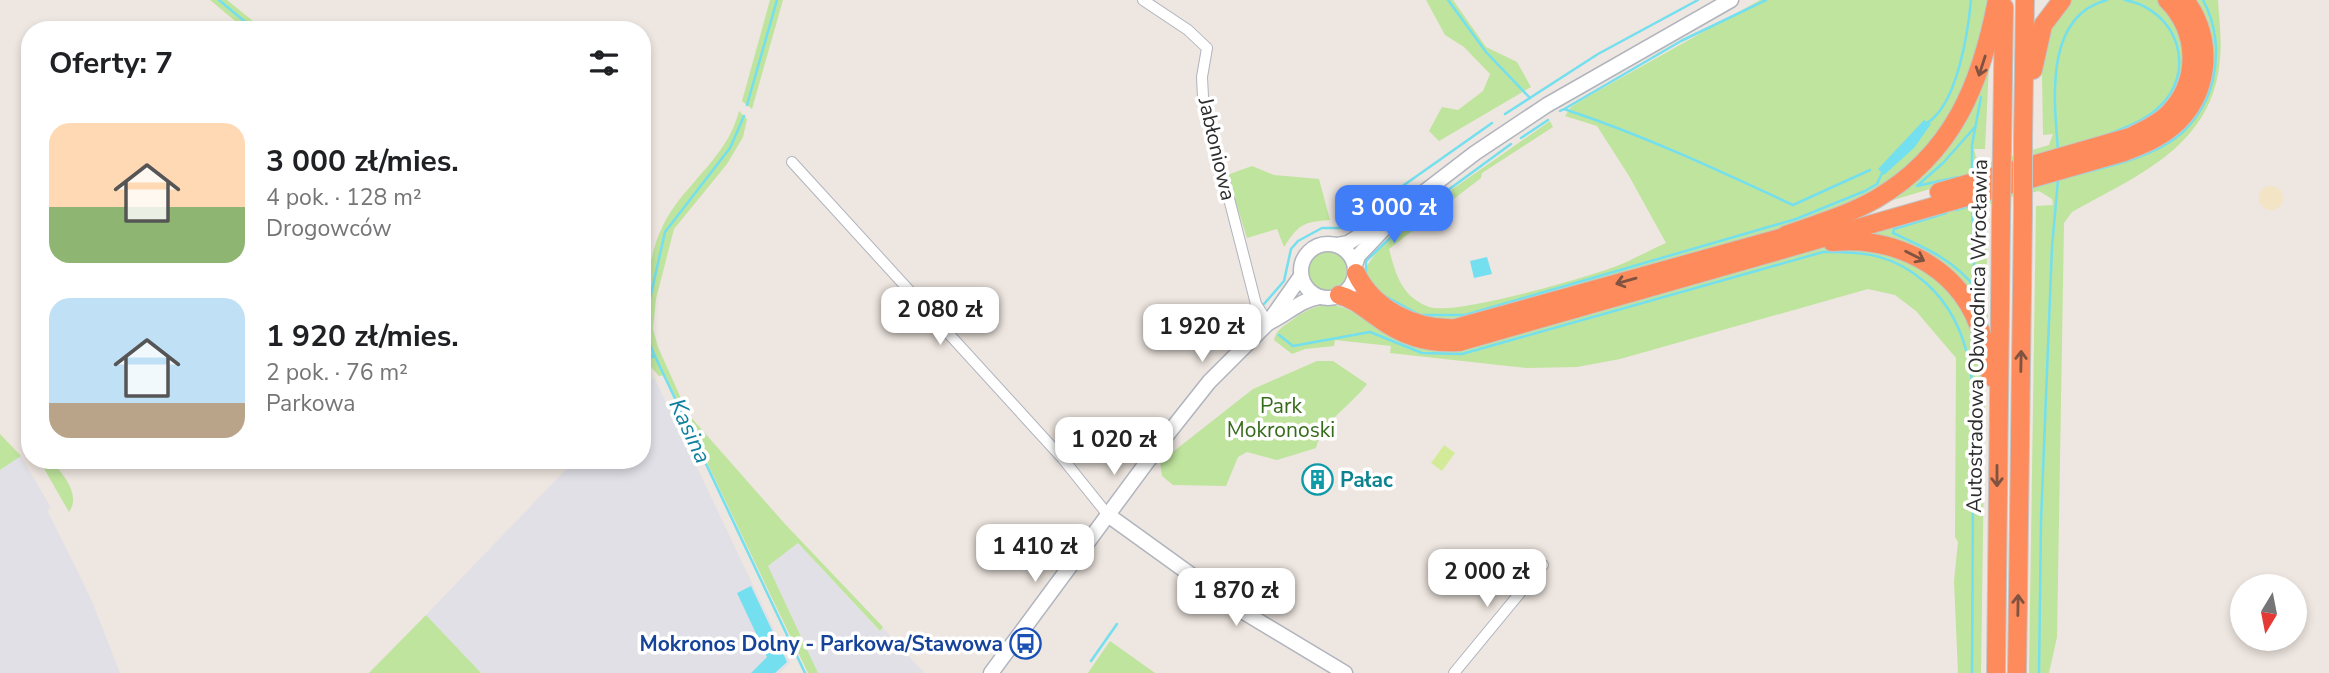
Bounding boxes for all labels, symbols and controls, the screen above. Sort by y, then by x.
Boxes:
text: Oferty: 7 [49,43,173,84]
icon: filters [585,44,623,82]
one-way arrow [1975,55,1987,77]
street label: Jabłoniowa [1191,94,1242,203]
text: 3 000 zł/mies. [266,141,459,182]
icon: home [105,151,189,235]
street label: Autostradowa Obwodnica Wrocławia [1960,159,1994,513]
text: 4 pok. · 128 m² [266,182,422,213]
pin: 3 000 zł [1322,186,1466,245]
text: 3 000 zł [1351,192,1437,223]
text: Drogowców [266,213,392,244]
one-way arrow [1904,249,1924,263]
one-way arrow [1615,275,1638,288]
pin: 2 080 zł [868,288,1012,347]
text: 2 080 zł [897,294,983,325]
pin: 1 920 zł [1130,304,1274,364]
text: 1 920 zł [1159,311,1245,342]
text: 1 920 zł/mies. [266,316,459,357]
icon: home [105,326,189,410]
one-way arrow [2014,350,2028,373]
text: 2 pok. · 76 m² [266,357,408,388]
text: Parkowa [266,388,356,419]
park label: Park Mokronoski [1227,392,1335,444]
water label: Kasina [662,394,718,468]
pin: 1 020 zł [1042,418,1186,477]
text: 1 020 zł [1071,424,1157,455]
building icon: Pałac [1300,463,1334,497]
one-way arrow [1990,464,2004,487]
place label: Pałac [1340,466,1393,494]
pin: 1 410 zł [963,524,1107,584]
text: 1 410 zł [992,531,1078,562]
pin: 2 000 zł [1415,550,1559,609]
text: 2 000 zł [1444,556,1530,587]
pin: 1 870 zł [1164,568,1308,628]
north arrow [2230,574,2306,651]
map controls [2230,574,2307,651]
text: 1 870 zł [1193,575,1279,606]
one-way arrow [2011,594,2025,617]
bus stop icon: Mokronos Dolny - Parkowa/Stawowa [1009,627,1043,661]
place label: Mokronos Dolny - Parkowa/Stawowa [639,630,1003,658]

